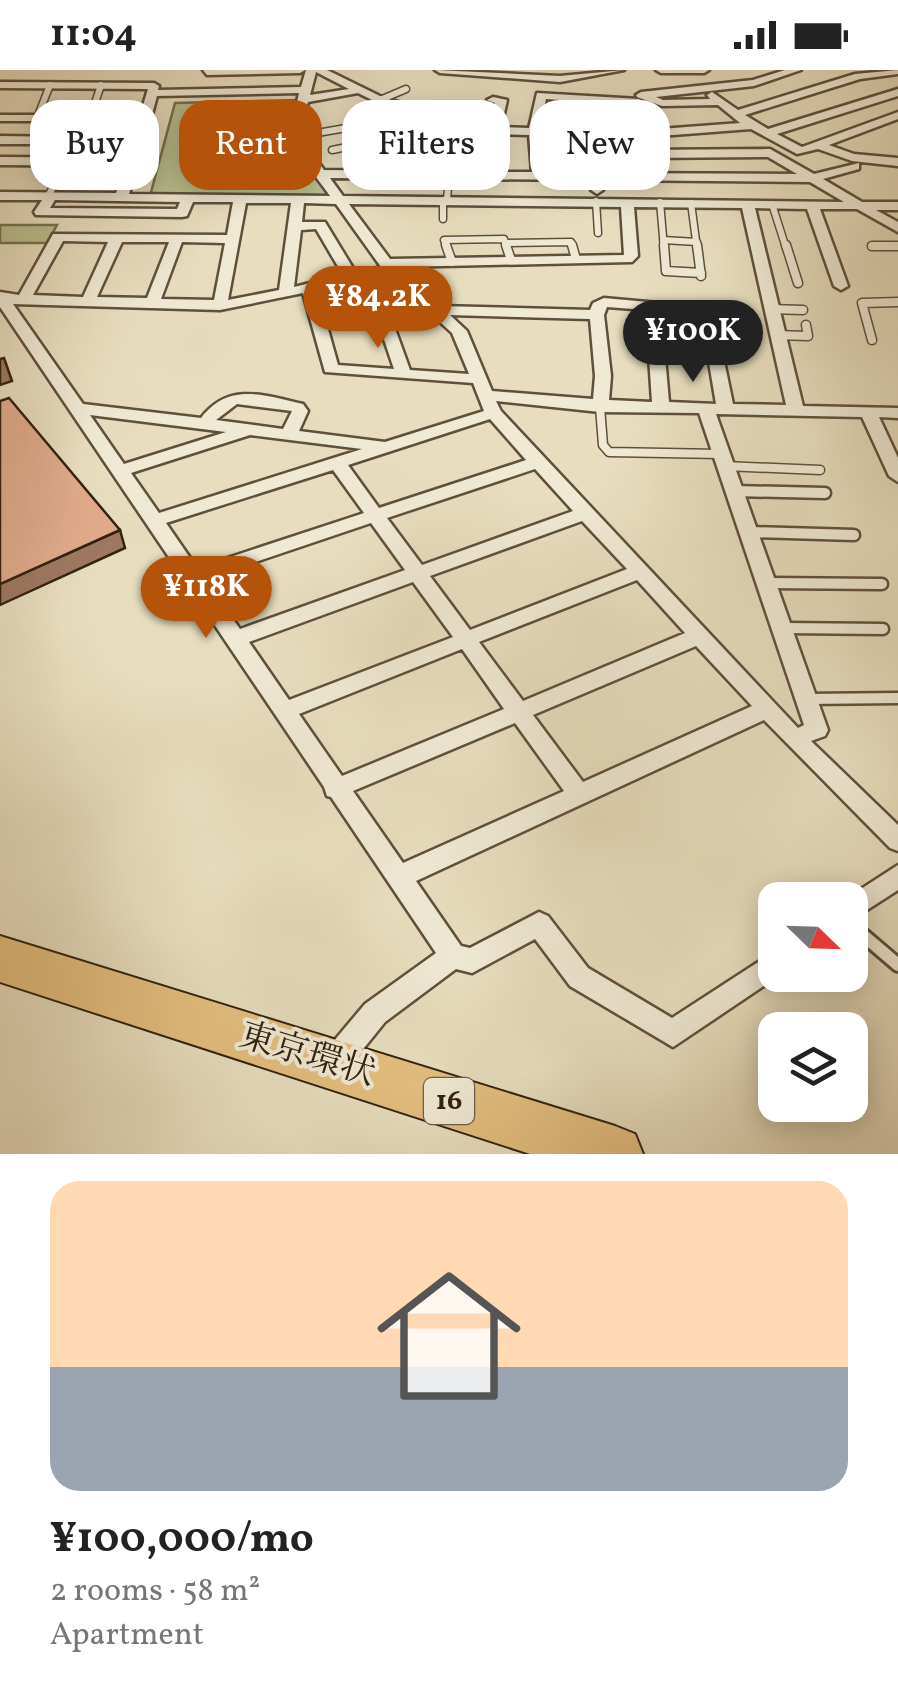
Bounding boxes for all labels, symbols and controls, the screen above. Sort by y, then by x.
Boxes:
text: 11:04 [50,9,137,62]
chip: Buy [30,100,159,190]
chip: Rent [179,100,322,190]
chip: Filters [342,100,510,190]
chip: New [530,100,670,190]
pin: ¥84.2K [297,266,459,351]
text: ¥84.2K [325,276,431,320]
pin: ¥100K [623,300,763,385]
text: ¥100K [645,310,741,354]
pin: ¥118K [136,556,276,641]
text: ¥118K [163,566,249,610]
north arrow [758,882,868,992]
map controls [758,882,868,1122]
button: layers [758,1012,868,1122]
street label: 東京環状 [233,1013,381,1099]
road number: 16 [424,1078,474,1124]
icon: home [359,1246,539,1426]
text: ¥100,000/mo [50,1511,314,1570]
text: 2 rooms · 58 m² [50,1570,260,1614]
text: Apartment [50,1614,204,1658]

